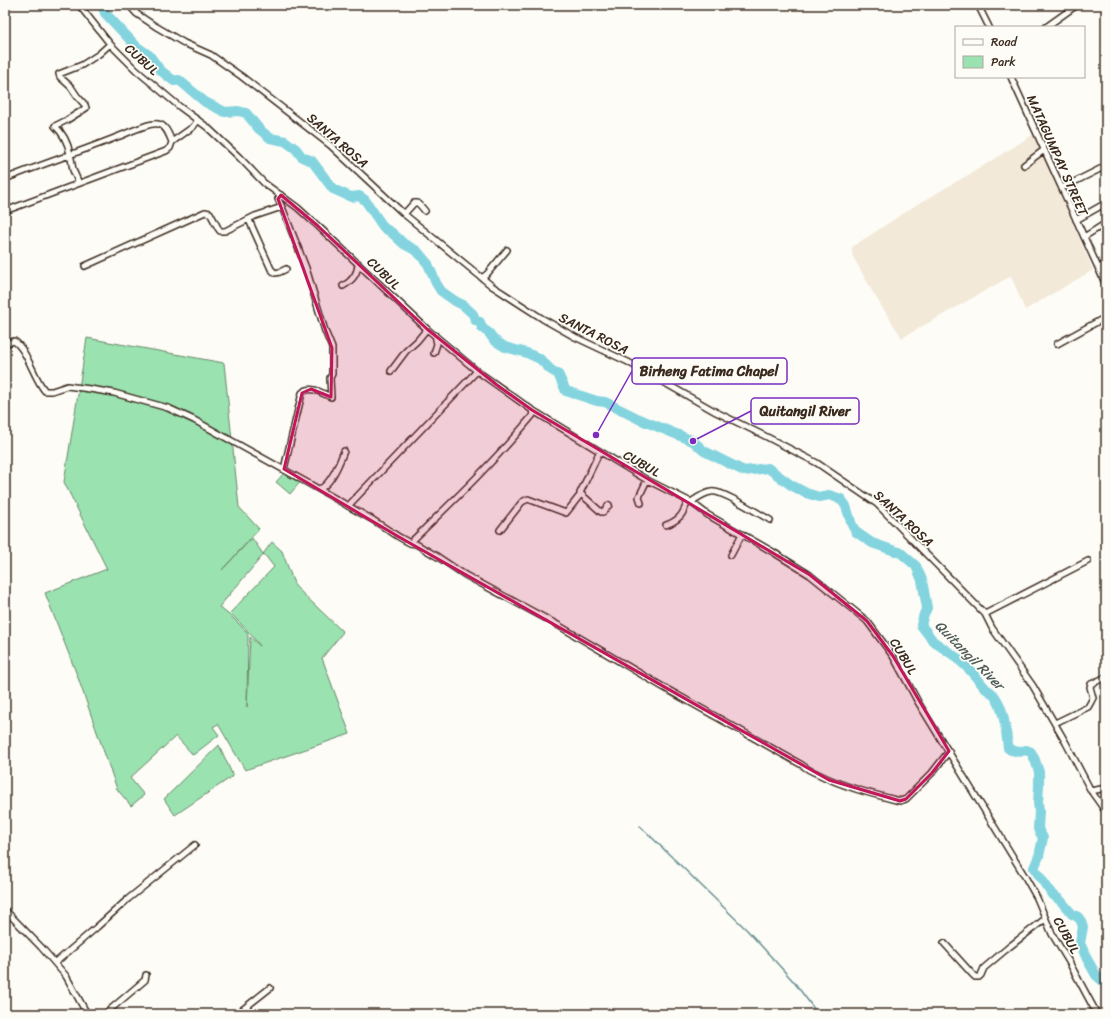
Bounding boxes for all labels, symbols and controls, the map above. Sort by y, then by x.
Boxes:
legend [955,26,1085,78]
text: Road [991,31,1018,53]
street label: CUBUL [119,38,164,81]
text: Park [991,51,1016,73]
street label: MATAGUMPAY STREET [1020,91,1095,220]
street label: SANTA ROSA [302,107,374,174]
street label: CUBUL [361,251,406,295]
street label: SANTA ROSA [555,306,633,361]
callout: Birheng Fatima Chapel [632,358,787,384]
text: Birheng Fatima Chapel [639,359,780,384]
callout: Quitangil River [751,398,859,424]
text: Quitangil River [758,399,852,424]
street label: CUBUL [619,444,665,483]
street label: SANTA ROSA [868,484,939,553]
water label: Quitangil River [929,614,1012,698]
street label: CUBUL [884,633,924,679]
street label: CUBUL [1047,912,1086,958]

